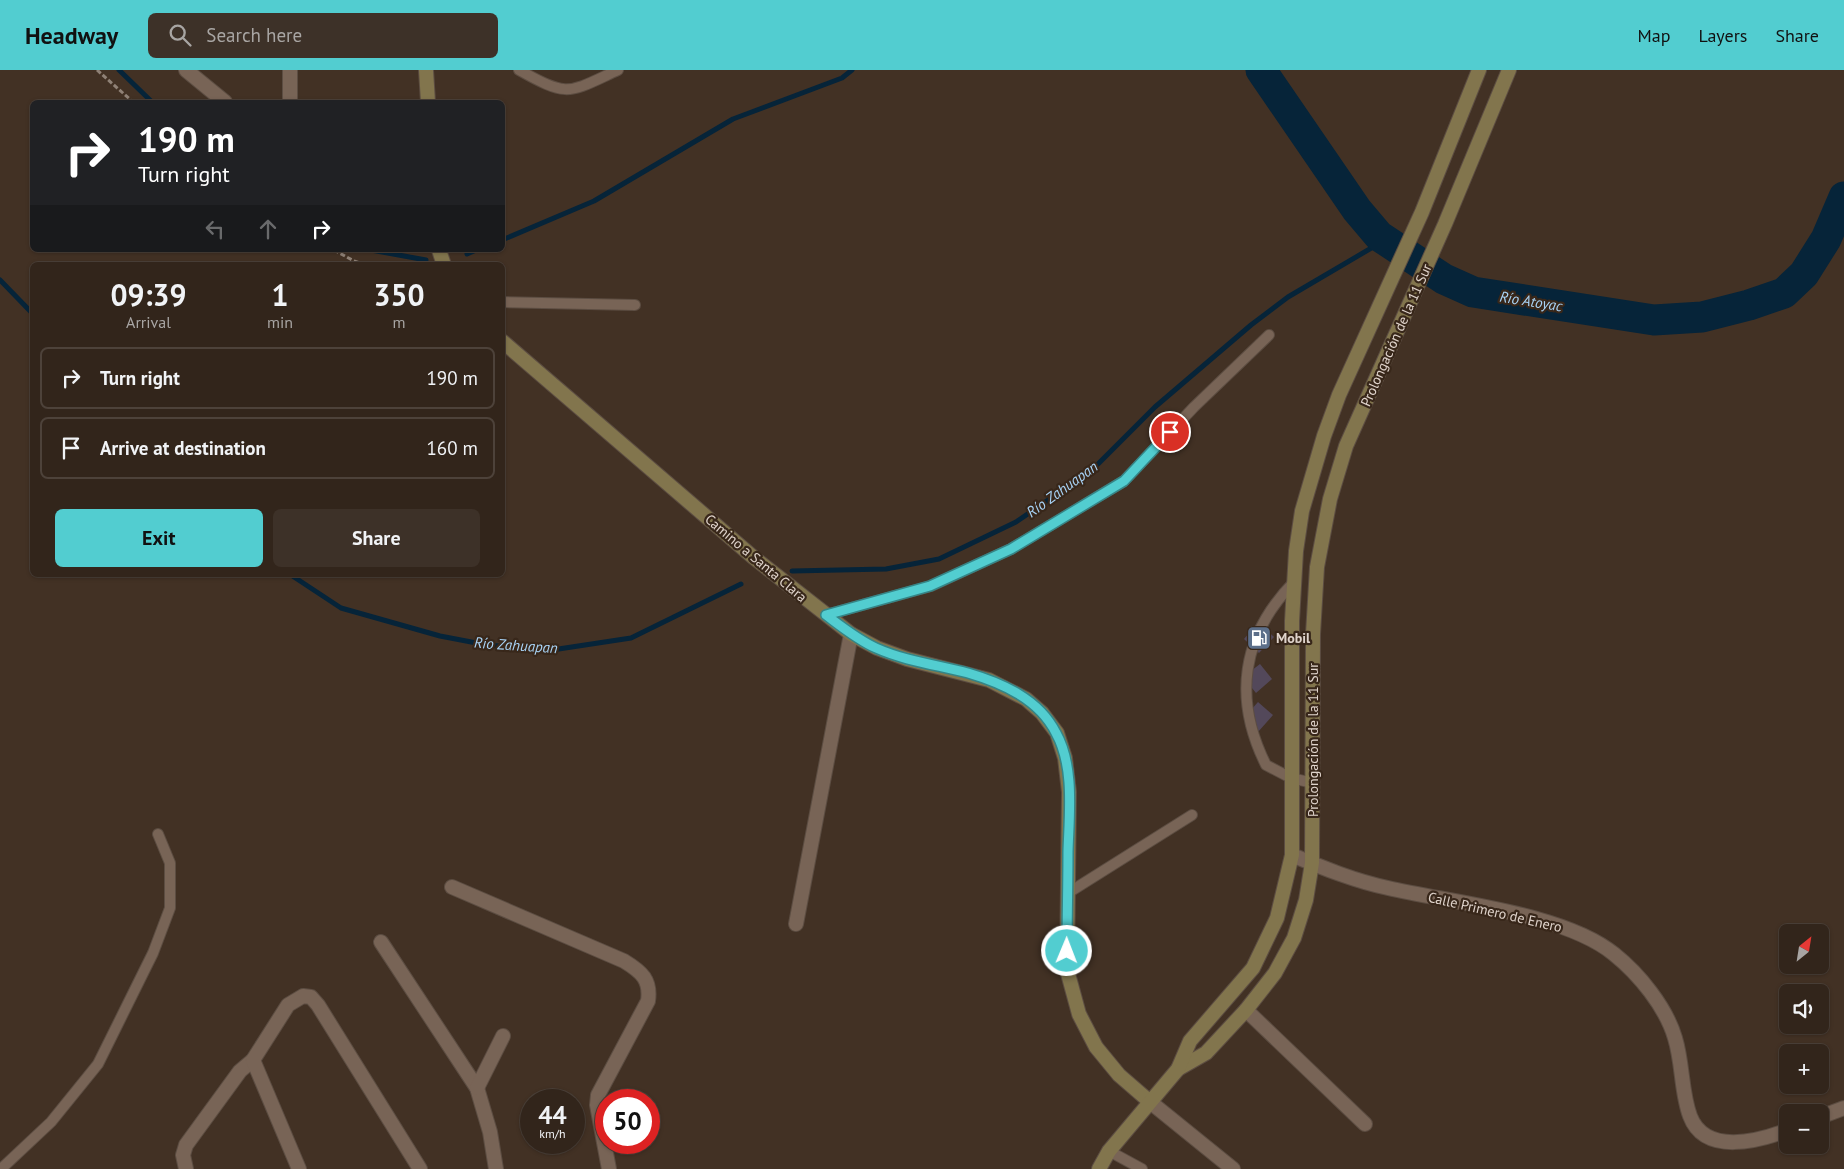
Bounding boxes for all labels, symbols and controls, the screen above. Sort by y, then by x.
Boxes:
search box [148,13,498,58]
text: Headway [25,20,118,51]
icon: search [166,21,194,49]
text: Search here [206,23,302,47]
text: Map [1638,24,1670,47]
text: Layers [1698,24,1747,47]
text: Share [1775,24,1819,47]
text: 190 m [138,116,235,162]
icon: right [55,120,120,185]
text: Turn right [138,160,230,188]
icon: left [201,215,229,243]
icon: ahead [254,215,282,243]
icon: right [307,215,335,243]
street label: Prolongación de la 11 Sur [1356,261,1436,409]
text: 09:39 [110,275,187,314]
text: 1 [272,275,289,314]
text: 350 [373,275,425,314]
water label: Río Atoyac [1498,287,1564,315]
text: Arrival [126,312,171,332]
text: min [267,312,293,332]
text: m [393,312,406,332]
icon: right [57,364,85,392]
text: Turn right [100,366,180,390]
text: 190 m [426,366,478,390]
pin [1149,411,1191,453]
icon: arrive [1156,418,1184,446]
icon: arrive [57,434,85,462]
text: Arrive at destination [100,436,266,460]
text: 160 m [426,436,478,460]
water label: Río Zahuapan [1023,457,1102,521]
button: Exit [55,509,263,567]
button: Share [273,509,480,567]
street label: Camino a Santa Clara [701,510,811,606]
fuel station icon: Mobil [1246,625,1272,651]
place label: Mobil [1276,629,1311,647]
water label: Río Zahuapan [474,633,559,657]
street label: Prolongación de la 11 Sur [1304,663,1322,817]
street label: Calle Primero de Enero [1426,888,1564,936]
position arrow [1040,924,1092,976]
north arrow [1779,924,1829,974]
map controls [1779,924,1829,1154]
button: sound [1779,984,1829,1034]
button: + [1779,1044,1829,1094]
speed limit sign: 50 [595,1089,660,1154]
text: 44 [538,1099,567,1131]
button: − [1779,1104,1829,1154]
text: km/h [539,1126,566,1141]

